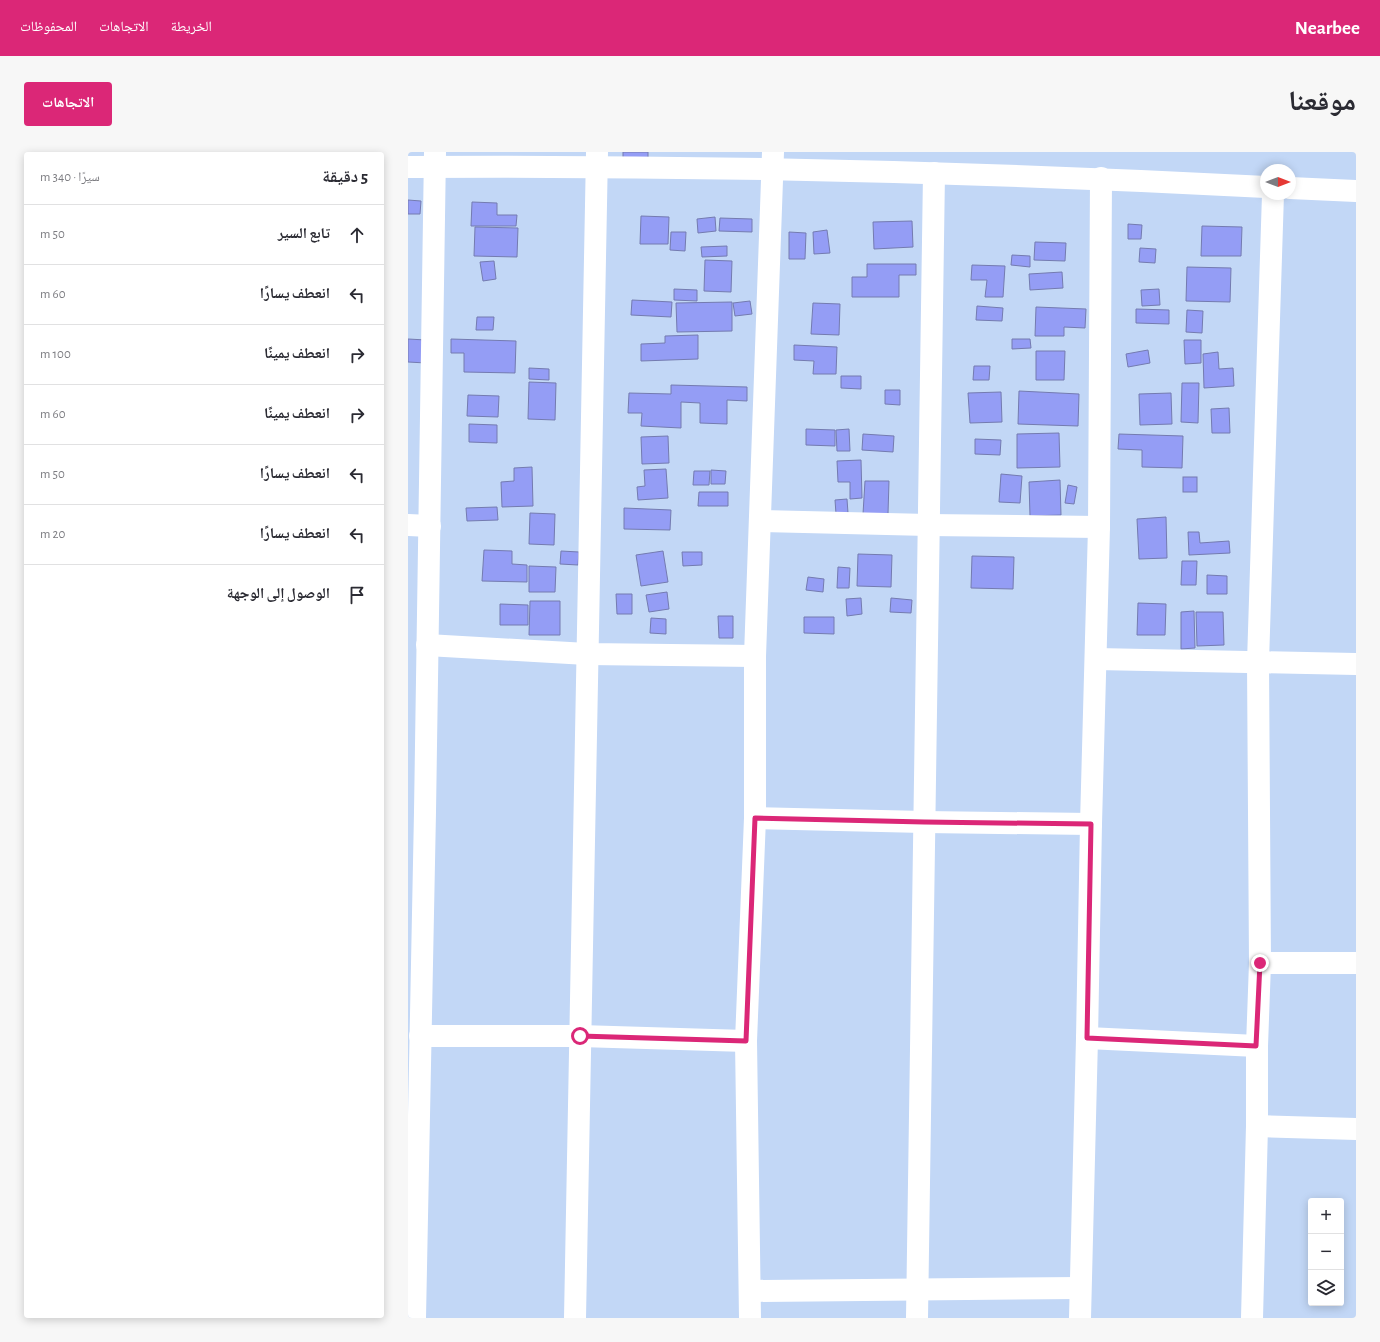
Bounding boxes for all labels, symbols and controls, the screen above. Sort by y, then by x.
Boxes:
text: Nearbee [1295,19,1360,38]
text: المحفوظات [20,20,77,34]
text: الاتجاهات [99,20,149,34]
text: الخريطة [171,20,212,34]
button: الاتجاهات [24,82,112,126]
text: موقعنا [1288,88,1356,116]
north arrow [1260,164,1296,200]
text: 5 دقيقة [322,168,368,185]
text: سيرًا · 340 m [40,171,100,184]
icon: ahead [346,224,368,246]
text: تابع السير [278,226,330,241]
text: 50 m [40,228,65,241]
icon: left [346,284,368,306]
text: انعطف يسارًا [260,286,330,301]
text: 60 m [40,288,66,301]
icon: right [346,344,368,366]
text: انعطف يمينًا [264,346,330,361]
text: 100 m [40,348,71,361]
icon: right [346,404,368,426]
text: انعطف يمينًا [264,406,330,421]
text: 60 m [40,408,66,421]
icon: left [346,464,368,486]
text: انعطف يسارًا [260,466,330,481]
text: 50 m [40,468,65,481]
icon: left [346,524,368,546]
text: انعطف يسارًا [260,526,330,541]
text: 20 m [40,528,65,541]
icon: arrive [346,584,368,606]
text: الوصول إلى الوجهة [227,586,330,601]
route end [1251,954,1269,972]
route start [571,1027,589,1045]
map controls [1308,1198,1344,1306]
button: + [1308,1198,1344,1234]
button: − [1308,1234,1344,1270]
button: layers [1308,1270,1344,1306]

